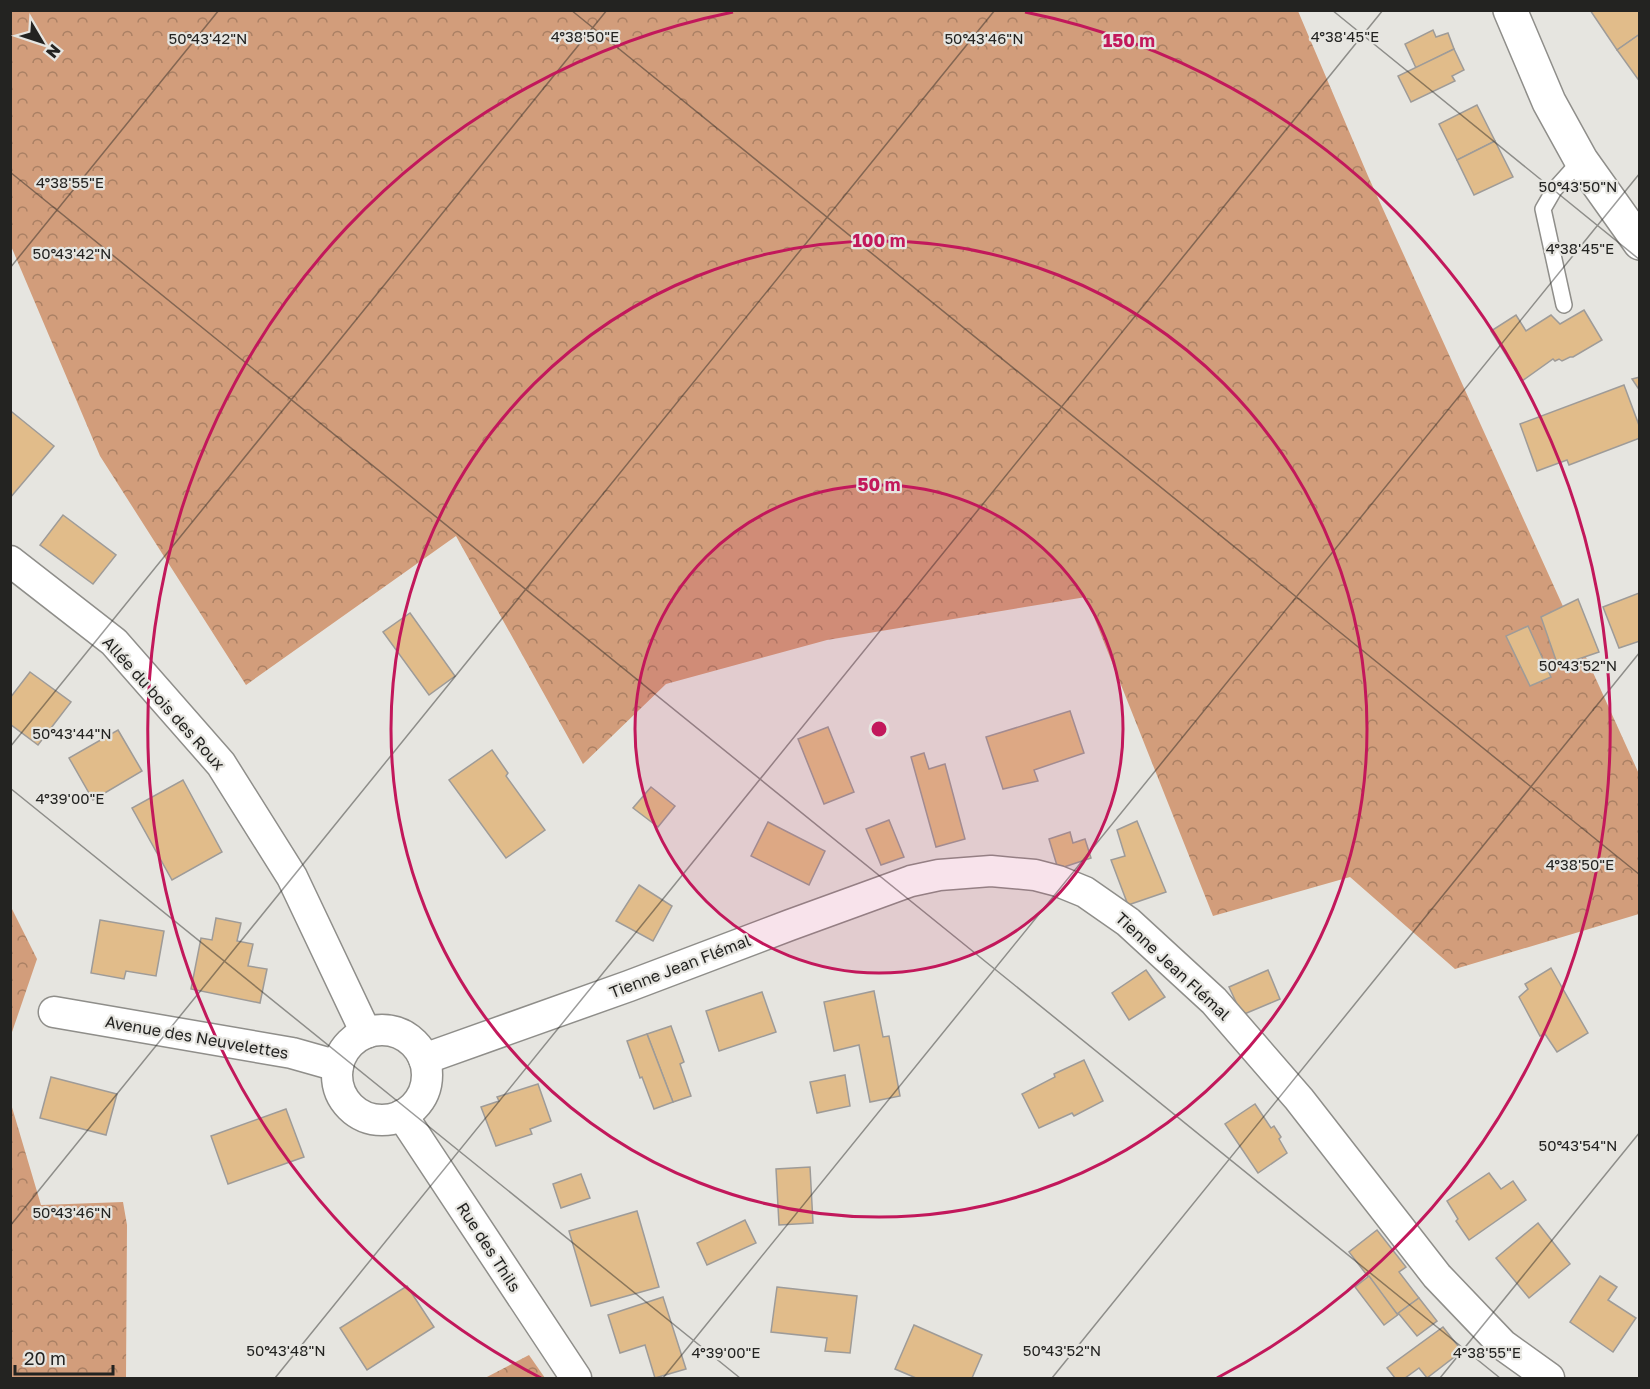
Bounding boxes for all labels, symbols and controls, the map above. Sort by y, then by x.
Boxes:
north arrow [12,12,72,72]
text: 4°38'50"E [551,27,619,45]
text: 4°38'45"E [1311,27,1379,45]
text: 50°43'42"N [169,29,247,47]
text: 50°43'46"N [944,29,1024,47]
text: 150 m [1103,29,1155,51]
text: N [42,40,65,62]
text: 4°38'55"E [36,173,104,191]
text: 50°43'50"N [1539,177,1617,195]
text: 100 m [853,229,905,251]
text: 4°38'45"E [1546,239,1614,257]
text: 50°43'42"N [33,244,111,262]
text: 50 m [858,473,900,495]
street label: Allée du bois des Roux [99,632,230,774]
text: 50°43'52"N [1539,656,1617,674]
centre of rings [869,719,889,739]
text: 50°43'44"N [32,724,112,742]
text: 4°39'00"E [35,789,105,807]
text: 4°38'50"E [1546,855,1614,873]
street label: Tienne Jean Flémal [1111,908,1235,1024]
street label: Tienne Jean Flémal [607,930,753,1002]
street label: Avenue des Neuvelettes [104,1011,290,1063]
text: 50°43'54"N [1539,1136,1617,1154]
street label: Rue des Thils [453,1198,525,1296]
text: 50°43'46"N [32,1203,112,1221]
scale bar [15,1338,112,1376]
text: 50°43'48"N [246,1341,326,1359]
text: 50°43'52"N [1023,1341,1101,1359]
text: 4°39'00"E [691,1343,761,1361]
text: 4°38'55"E [1453,1343,1521,1361]
text: 20 m [24,1347,66,1369]

